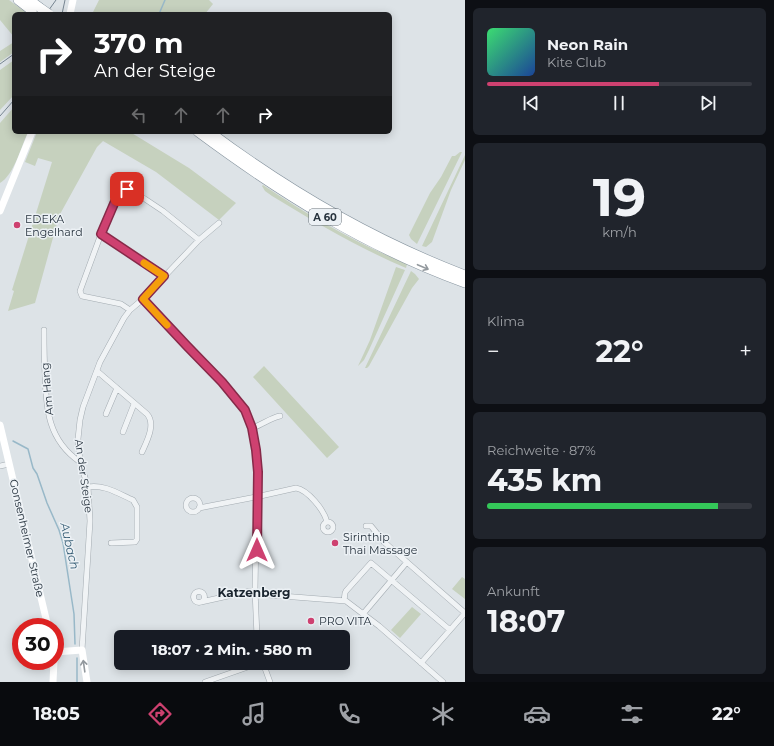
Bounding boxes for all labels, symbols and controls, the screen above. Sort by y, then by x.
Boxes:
text: 370 m [94,26,183,60]
icon: right [28,28,80,80]
text: Neon Rain [547,35,628,54]
text: Kite Club [547,54,606,70]
text: An der Steige [94,60,216,82]
icon: previous [520,92,542,114]
icon: pause [608,92,630,114]
icon: next [697,92,719,114]
icon: left [128,104,150,126]
icon: ahead [170,104,192,126]
icon: ahead [212,104,234,126]
icon: right [254,104,276,126]
text: 19 [593,166,646,229]
pin [110,172,144,206]
icon: arrive [116,178,138,200]
road number: A 60 [309,209,341,225]
place label: EDEKA Engelhard [25,212,83,239]
marker: EDEKA Engelhard [12,220,22,230]
text: km/h [602,224,637,240]
one-way arrow [416,263,428,271]
text: Klima [487,313,525,329]
text: 22° [596,333,643,370]
text: − [487,338,500,365]
text: + [739,338,752,365]
street label: Am Hang [38,362,56,416]
street label: An der Steige [72,438,96,514]
text: Reichweite · 87% [487,442,596,458]
text: 435 km [487,462,602,499]
street label: Gonsenheimer Straße [7,478,47,599]
water label: Aubach [57,520,83,571]
position arrow [236,529,278,571]
place label: Sirinthip Thai Massage [343,530,418,557]
marker: Sirinthip Thai Massage [330,538,340,548]
text: Ankunft [487,583,540,599]
district label: Katzenberg [218,585,290,600]
text: 18:07 [487,603,565,640]
place label: PRO VITA [319,614,372,628]
marker: PRO VITA [306,616,316,626]
speed limit sign: 30 [12,618,64,670]
text: 18:07 · 2 Min. · 580 m [152,640,312,659]
one-way arrow [80,660,88,673]
icon: directions [146,700,174,728]
icon: music [240,700,268,728]
icon: phone [335,700,363,728]
icon: climate [429,700,457,728]
icon: car [523,700,551,728]
icon: filters [618,700,646,728]
text: 18:05 [33,703,80,725]
text: 22° [712,703,741,725]

